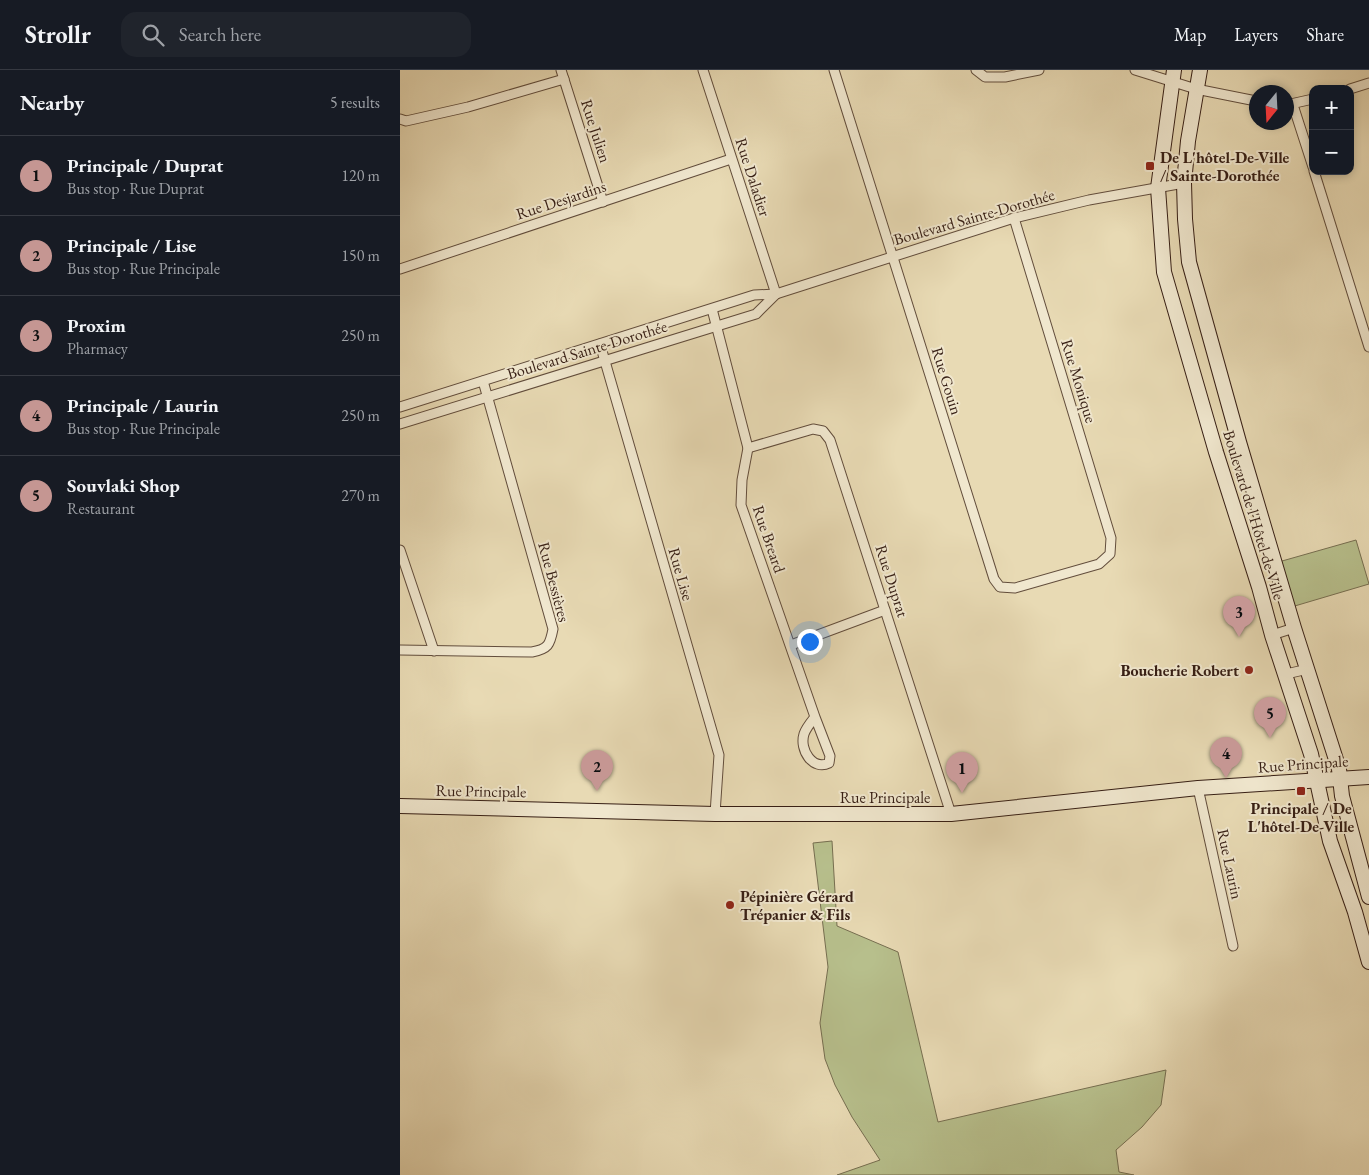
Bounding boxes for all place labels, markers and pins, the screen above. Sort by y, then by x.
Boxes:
place label: De L'hôtel-De-Ville / Sainte-Dorothée [1160,147,1290,186]
marker: De L'hôtel-De-Ville / Sainte-Dorothée [1144,160,1156,172]
pin: 3 [1223,596,1255,637]
place label: Boucherie Robert [1120,660,1239,681]
marker: Boucherie Robert [1243,664,1255,676]
pin: 5 [1254,697,1286,738]
pin: 4 [1210,737,1242,778]
pin: 2 [581,750,613,791]
pin: 1 [946,752,978,793]
marker: Principale / De L'hôtel-De-Ville [1295,785,1307,797]
place label: Principale / De L'hôtel-De-Ville [1248,798,1355,837]
place label: Pépinière Gérard Trépanier & Fils [740,886,854,925]
marker: Pépinière Gérard Trépanier & Fils [724,899,736,911]

